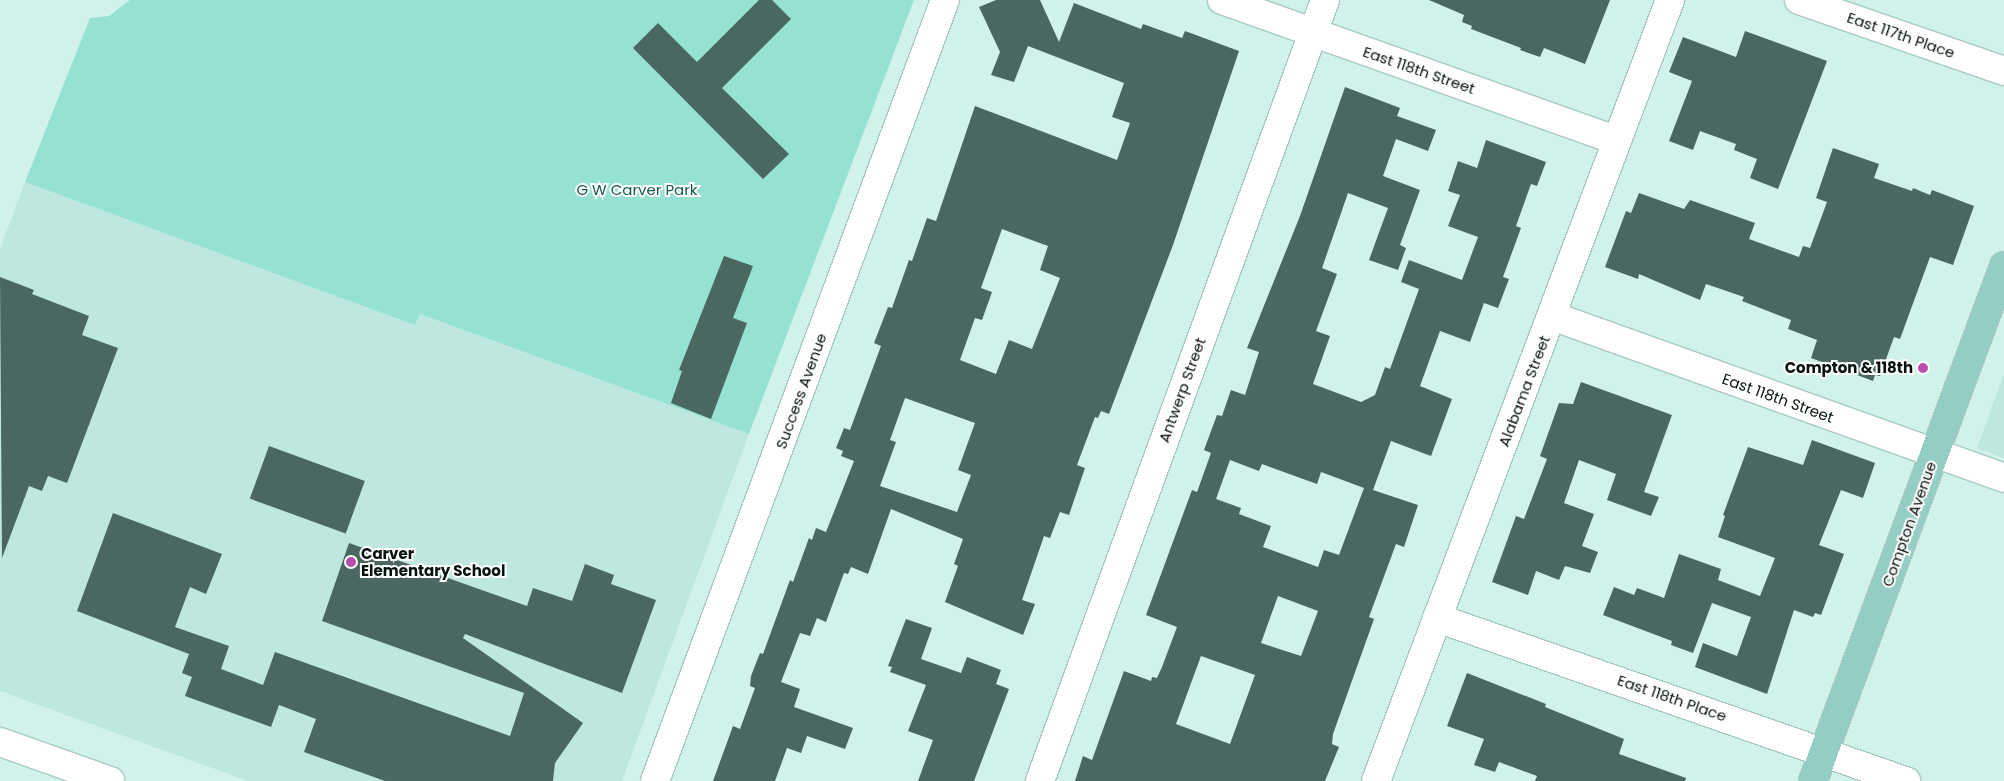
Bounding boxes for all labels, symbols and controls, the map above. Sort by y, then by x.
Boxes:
street label: East 117th Place [1845,8,1957,62]
street label: East 118th Street [1361,42,1477,98]
park label: G W Carver Park [576,181,698,199]
street label: Success Avenue [772,331,830,451]
street label: Alabama Street [1495,333,1553,449]
street label: Antwerp Street [1155,335,1209,445]
place label: Compton & 118th [1785,359,1913,377]
marker: Compton & 118th [1917,362,1929,374]
street label: East 118th Street [1720,370,1836,426]
street label: Compton Avenue [1878,459,1940,589]
place label: Carver Elementary School [361,544,505,579]
marker: Carver Elementary School [345,556,357,568]
street label: East 118th Place [1615,671,1729,725]

